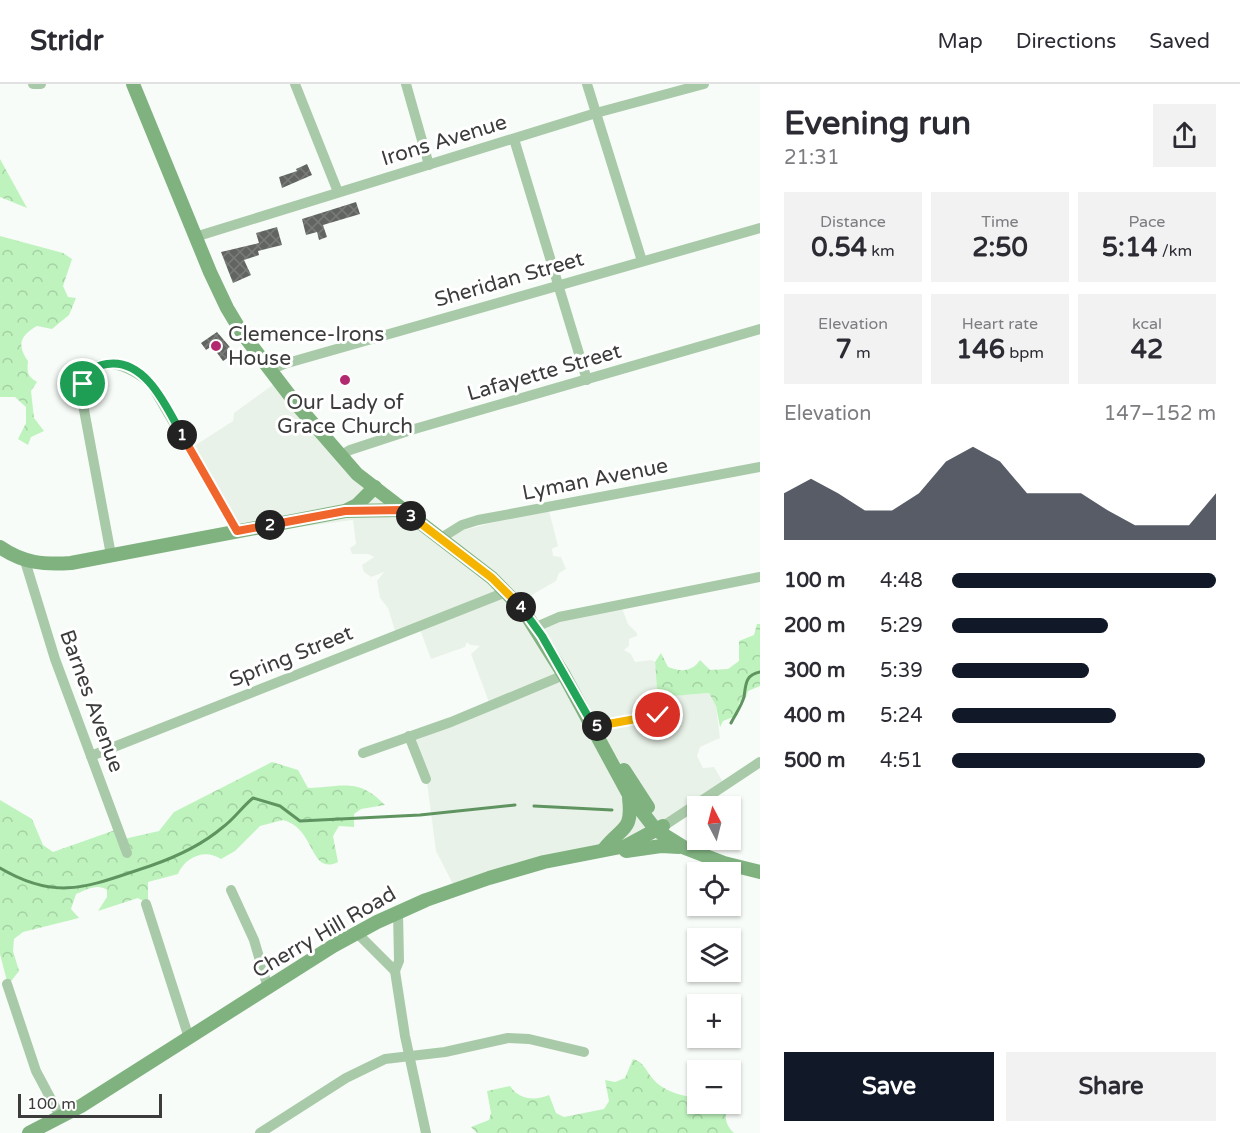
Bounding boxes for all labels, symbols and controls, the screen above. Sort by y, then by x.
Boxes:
text: Stridr [30,24,103,58]
text: Map [937,29,983,54]
text: Directions [1016,29,1116,54]
text: Saved [1149,29,1210,54]
text: Evening run [784,104,971,143]
button: share [1153,104,1216,167]
street label: Irons Avenue [378,110,510,171]
text: 21:31 [784,146,839,170]
text: Distance [820,212,886,232]
text: Time [981,212,1019,232]
text: Pace [1129,212,1165,232]
text: 0.54 [811,232,867,263]
text: 2:50 [972,232,1028,263]
text: 5:14 [1102,232,1158,263]
text: km [867,241,895,261]
text: /km [1158,241,1192,261]
street label: Sheridan Street [432,246,587,313]
text: Elevation [818,314,888,334]
text: Heart rate [962,314,1038,334]
text: kcal [1132,314,1162,334]
place label: Clemence-Irons House [228,322,384,371]
text: 7 [835,334,852,365]
text: 146 [956,334,1005,365]
text: 42 [1131,334,1163,365]
marker: Clemence-Irons House [209,339,223,353]
street label: Lafayette Street [464,339,624,406]
text: m [852,343,871,363]
text: bpm [1005,343,1044,363]
pin [57,358,108,409]
icon: arrive [66,367,99,400]
marker: Our Lady of Grace Church [338,373,352,387]
place label: Our Lady of Grace Church [277,390,413,439]
text: Elevation [784,402,871,426]
text: 147–152 m [1104,402,1216,426]
pin: 1 [167,420,197,450]
text: 1 [177,425,187,445]
street label: Lyman Avenue [520,453,670,506]
pin: 3 [396,501,426,531]
text: 3 [406,506,416,526]
pin: 2 [255,510,285,540]
text: 2 [265,515,275,535]
text: 100 m [784,569,845,593]
text: 4:48 [880,569,923,593]
pin: 4 [506,592,536,622]
text: 4 [516,597,526,617]
text: 200 m [784,614,845,638]
text: 5:29 [880,614,923,638]
street label: Spring Street [226,620,357,693]
street label: Barnes Avenue [54,627,129,776]
text: 300 m [784,659,845,683]
text: 5:39 [880,659,923,683]
pin [632,689,683,740]
icon: check [641,698,674,731]
text: 400 m [784,704,845,728]
text: 5:24 [880,704,923,728]
pin: 5 [582,711,612,741]
text: 5 [592,716,602,736]
text: 500 m [784,749,845,773]
text: 4:51 [880,749,923,773]
north arrow [687,796,741,850]
map controls [687,796,741,1114]
button: locate [687,862,741,916]
street label: Cherry Hill Road [248,881,401,984]
button: layers [687,928,741,982]
button: + [687,994,741,1048]
button: Save [784,1052,994,1121]
button: Share [1006,1052,1216,1121]
button: − [687,1060,741,1114]
scale bar [18,1091,162,1118]
text: 100 m [27,1094,76,1114]

